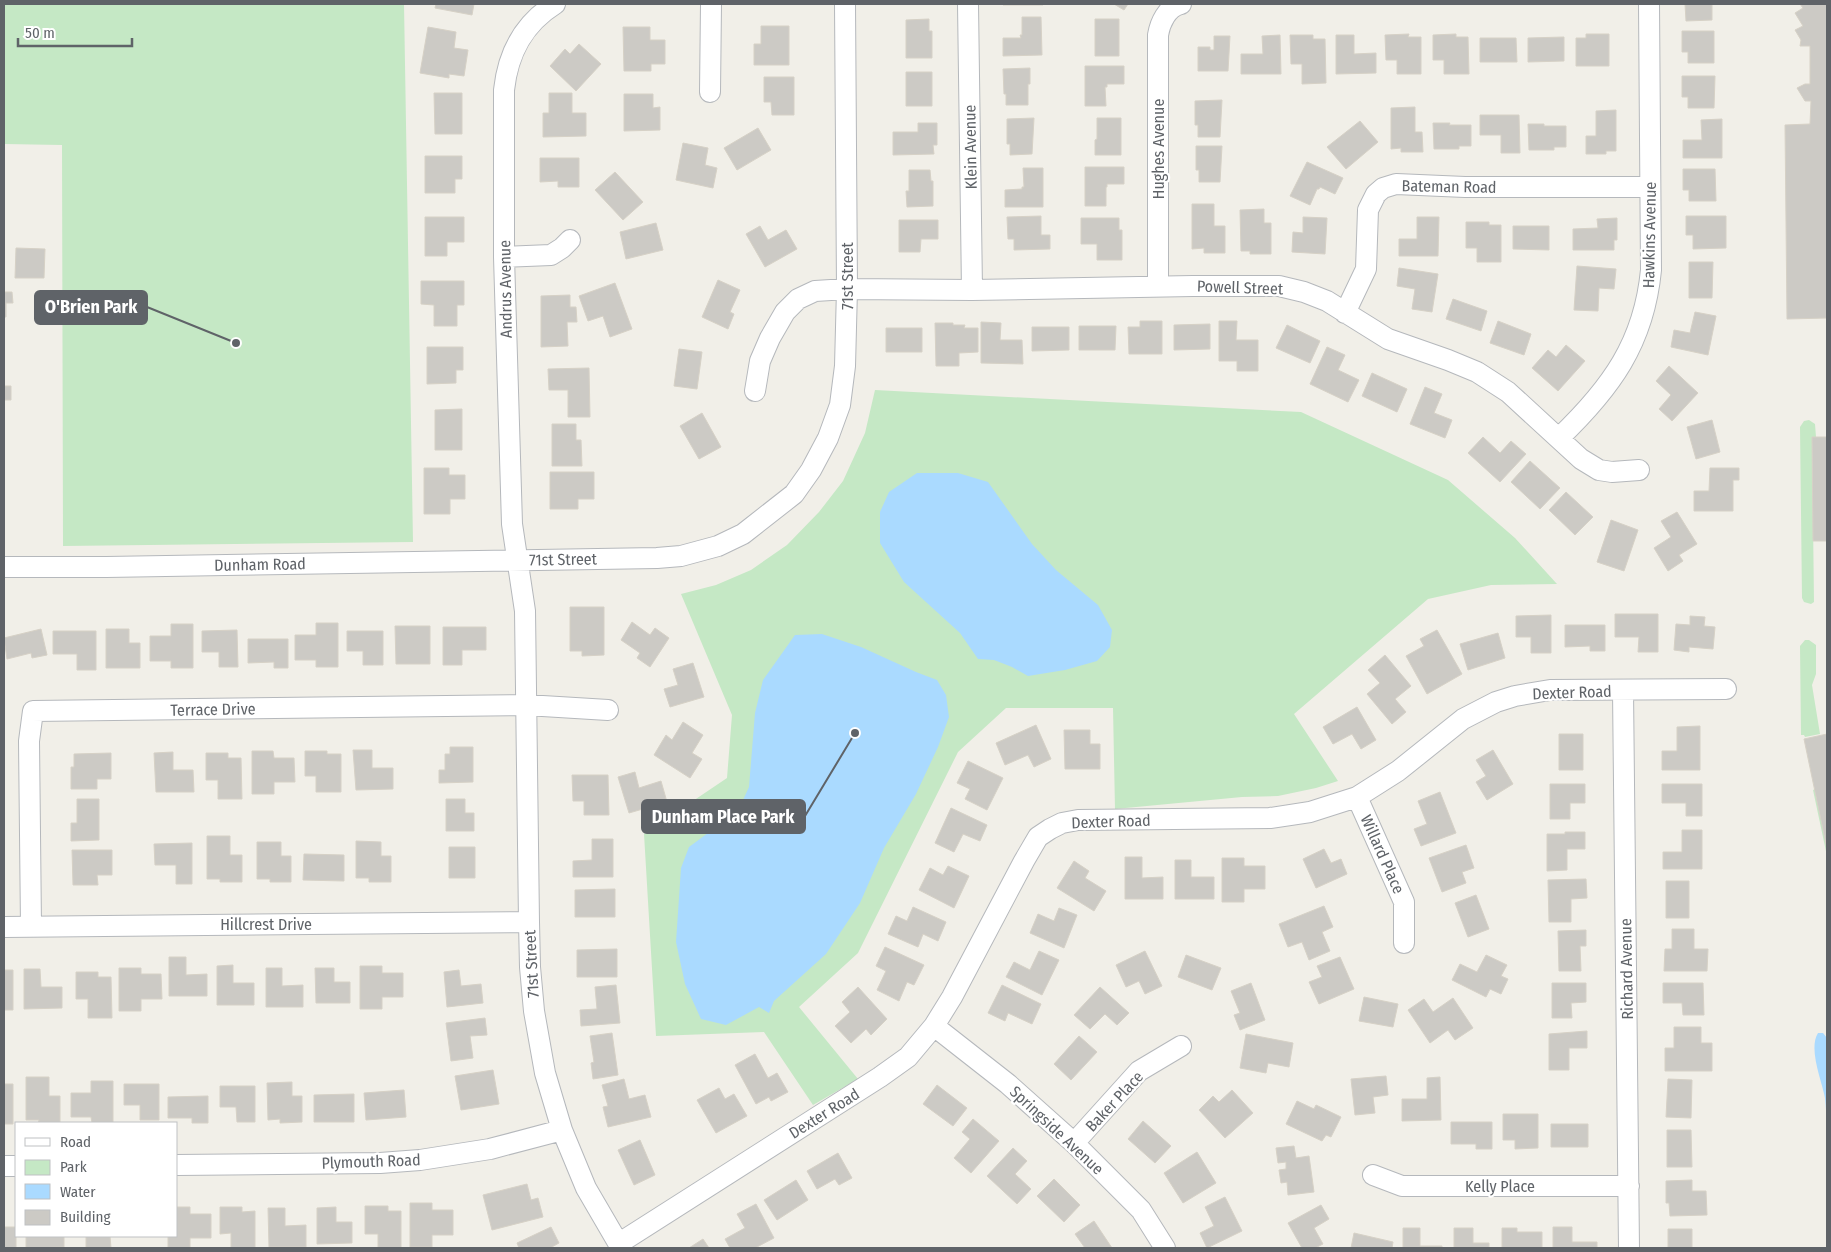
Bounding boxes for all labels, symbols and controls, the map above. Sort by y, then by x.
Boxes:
scale bar [18,15,131,47]
text: 50 m [25,24,55,42]
street label: Hughes Avenue [1149,99,1168,199]
street label: Klein Avenue [960,104,981,190]
street label: Bateman Road [1401,176,1497,197]
street label: Hawkins Avenue [1639,181,1660,288]
street label: Andrus Avenue [495,240,516,338]
street label: 71st Street [838,241,857,310]
street label: Powell Street [1197,277,1284,299]
callout: O'Brien Park [35,291,147,324]
text: O'Brien Park [45,296,138,318]
street label: 71st Street [529,549,598,570]
street label: Dunham Road [214,554,306,575]
street label: Dexter Road [1532,682,1612,703]
street label: Terrace Drive [170,699,256,720]
callout: Dunham Place Park [642,800,805,833]
text: Dunham Place Park [652,806,795,828]
street label: Dexter Road [1071,811,1151,832]
street label: Willard Place [1357,812,1408,897]
street label: Hillcrest Drive [220,915,312,934]
street label: Richard Avenue [1616,918,1637,1020]
street label: 71st Street [520,929,543,998]
street label: Baker Place [1082,1067,1147,1136]
street label: Springside Avenue [1006,1082,1107,1179]
street label: Dexter Road [786,1084,863,1143]
legend [15,1122,178,1237]
text: Road [60,1133,91,1151]
street label: Plymouth Road [321,1150,421,1173]
text: Park [60,1158,87,1176]
street label: Kelly Place [1465,1177,1535,1196]
text: Water [60,1183,96,1201]
text: Building [60,1208,111,1226]

